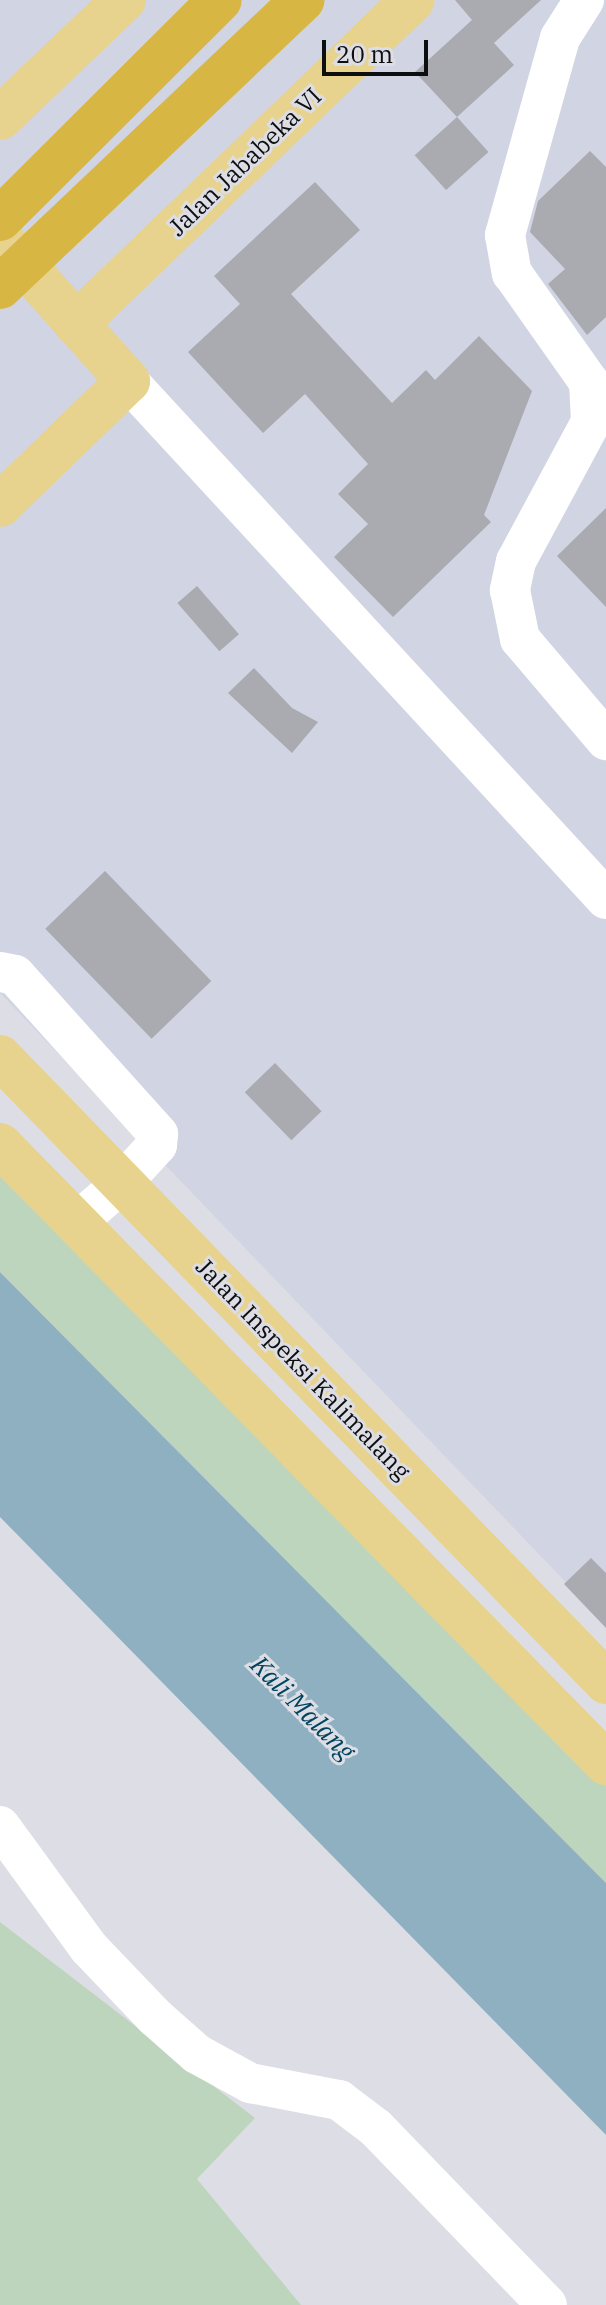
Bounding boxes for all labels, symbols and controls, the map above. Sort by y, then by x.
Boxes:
scale bar [326,24,432,74]
text: 20 m [336,38,393,70]
street label: Jalan Jababeka VI [163,82,327,242]
street label: Jalan Inspeksi Kalimalang [190,1252,416,1486]
water label: Kali Malang [244,1649,362,1767]

